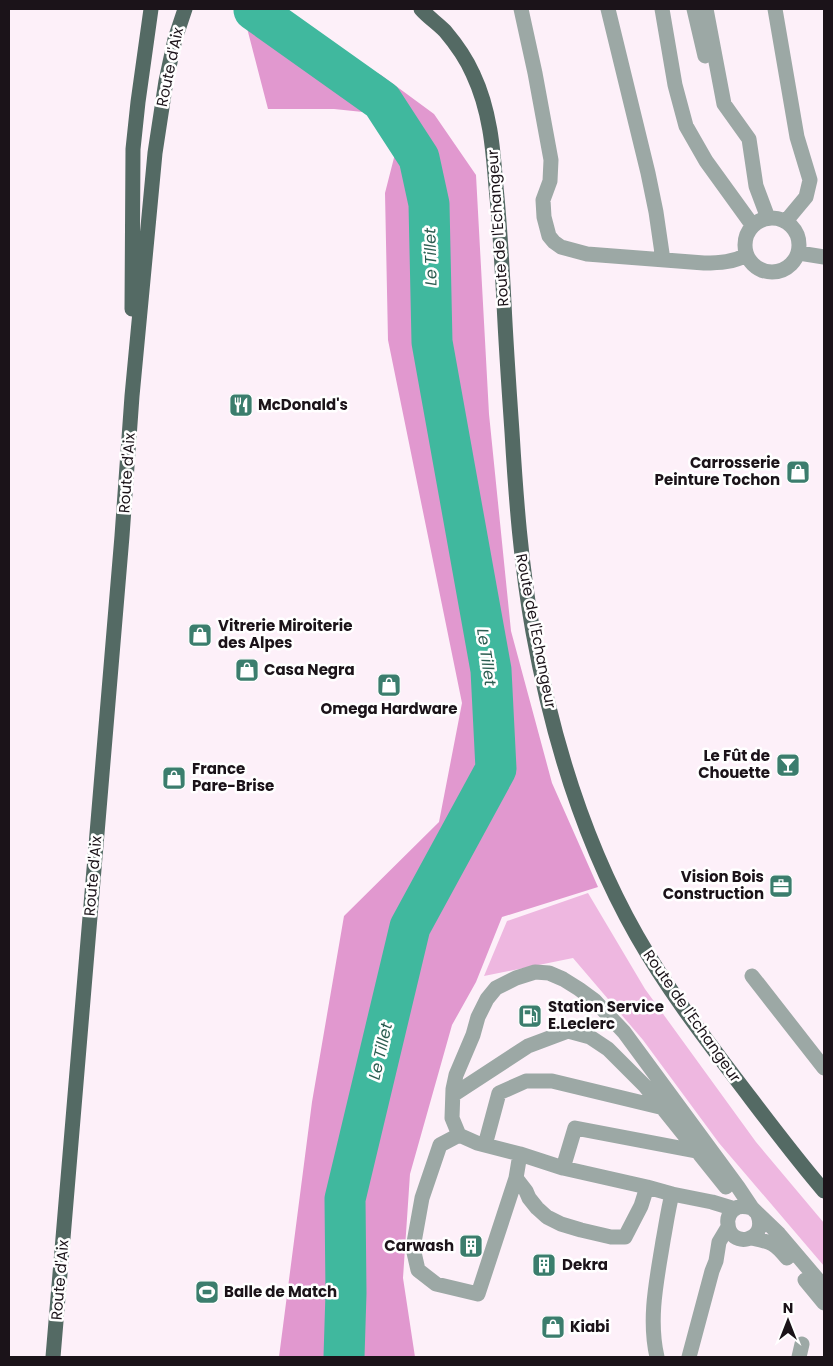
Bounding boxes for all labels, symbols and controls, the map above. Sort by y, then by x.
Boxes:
street label: Route d'Aix [151,25,188,109]
street label: Route de l'Echangeur [482,148,513,307]
water label: Le Tillet [418,227,443,286]
restaurant icon: McDonald's [228,392,254,418]
place label: McDonald's [258,394,348,415]
street label: Route d'Aix [113,432,140,514]
place label: Carrosserie Peinture Tochon [655,452,780,490]
shop icon: Carrosserie Peinture Tochon [785,459,811,485]
street label: Route de l'Echangeur [511,552,562,711]
place label: Vitrerie Miroiterie des Alpes [218,615,352,653]
shop icon: Vitrerie Miroiterie des Alpes [187,622,213,648]
water label: Le Tillet [471,627,502,688]
shop icon: Casa Negra [234,657,260,683]
place label: Casa Negra [264,659,355,680]
shop icon: Omega Hardware [376,672,402,698]
place label: Omega Hardware [320,698,458,719]
place label: Le Fût de Chouette [698,745,770,783]
bar icon: Le Fût de Chouette [775,752,801,778]
place label: France Pare-Brise [192,758,274,796]
shop icon: France Pare-Brise [161,765,187,791]
street label: Route d'Aix [79,835,106,917]
place label: Vision Bois Construction [663,866,764,904]
office icon: Vision Bois Construction [768,873,794,899]
street label: Route de l'Echangeur [639,945,746,1087]
place label: Station Service E.Leclerc [548,996,664,1034]
fuel station icon: Station Service E.Leclerc [517,1003,543,1029]
water label: Le Tillet [363,1019,398,1082]
building icon: Carwash [458,1233,484,1259]
place label: Carwash [384,1235,454,1256]
street label: Route d'Aix [46,1239,73,1321]
building icon: Dekra [531,1252,557,1278]
place label: Dekra [562,1254,608,1275]
sports icon: Balle de Match [194,1279,220,1305]
place label: Balle de Match [224,1281,337,1302]
north arrow [763,1296,813,1346]
text: N [783,1298,793,1318]
shop icon: Kiabi [540,1314,566,1340]
place label: Kiabi [570,1316,610,1337]

